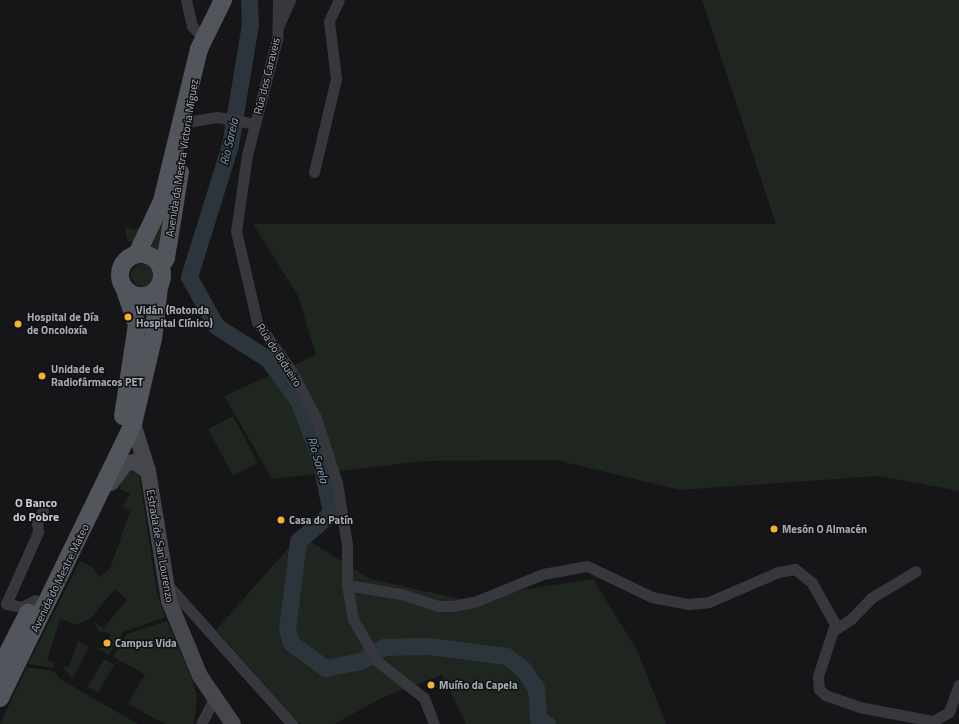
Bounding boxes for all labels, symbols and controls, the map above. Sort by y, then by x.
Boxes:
street label: Rúa dos Caraveis [251,36,283,116]
street label: Avenida da Mestra Victoria Míguez [163,78,201,238]
water label: Río Sarela [217,117,241,167]
place label: Vidán (Rotonda Hospital Clínico) [136,304,213,330]
place label: Hospital de Día de Oncoloxía [27,311,99,337]
marker: Vidán (Rotonda Hospital Clínico) [123,312,133,322]
marker: Hospital de Día de Oncoloxía [12,318,24,330]
street label: Rúa do Bidueiro [254,321,304,389]
place label: Unidade de Radiofármacos PET [51,363,143,389]
marker: Unidade de Radiofármacos PET [36,370,48,382]
water label: Río Sarela [305,435,331,485]
street label: Estrada de San Lourenzo [144,488,176,604]
district label: O Banco do Pobre [13,496,59,524]
place label: Casa do Patín [289,513,353,527]
marker: Casa do Patín [276,515,286,525]
street label: Avenida do Mestre Mateo [28,522,92,634]
place label: Mesón O Almacén [782,522,867,536]
marker: Mesón O Almacén [769,524,779,534]
place label: Campus Vida [115,636,177,650]
marker: Campus Vida [102,638,112,648]
place label: Muíño da Capela [439,678,518,692]
marker: Muíño da Capela [426,680,436,690]

